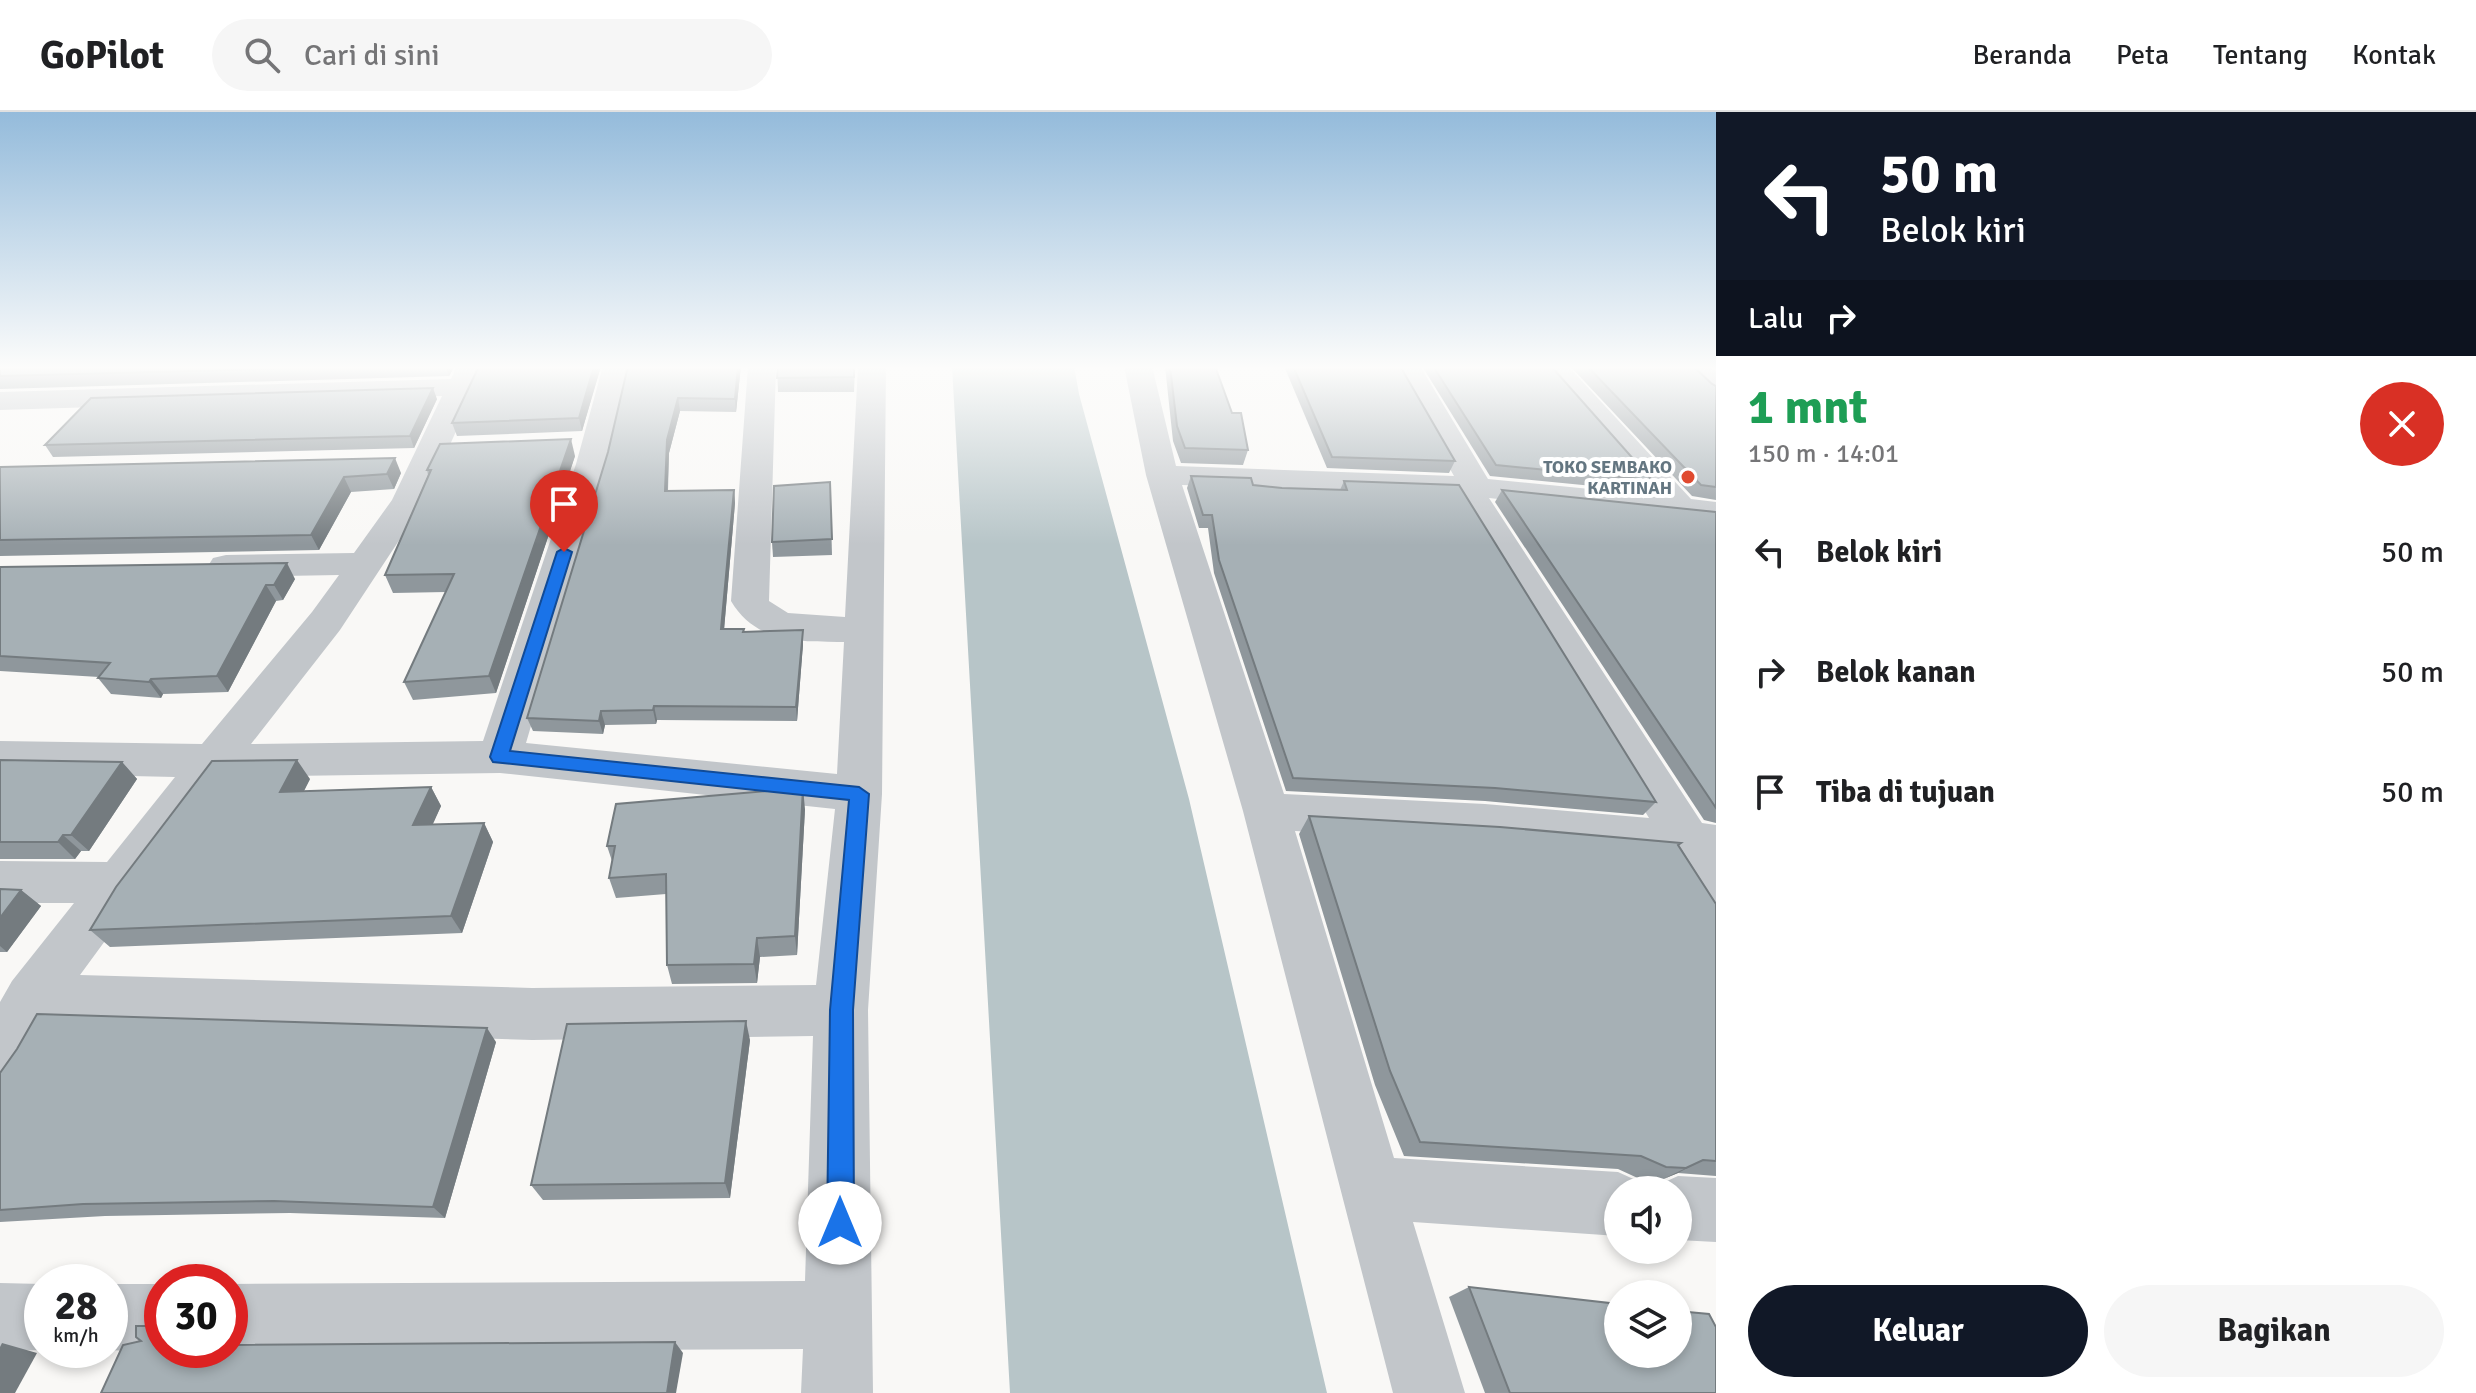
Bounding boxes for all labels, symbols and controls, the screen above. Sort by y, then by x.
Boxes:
search box [212,19,772,91]
text: GoPilot [40,32,164,79]
icon: search [240,33,284,77]
text: Cari di sini [304,37,440,74]
text: Beranda [1972,38,2072,72]
text: Peta [2116,38,2169,72]
text: Tentang [2213,38,2308,72]
text: Kontak [2352,38,2436,72]
text: 50 m [1880,139,1998,208]
icon: left [1748,144,1852,248]
text: Belok kiri [1880,208,2026,253]
icon: right [1819,296,1863,340]
text: Lalu [1748,300,1803,337]
text: 1 mnt [1748,378,1868,437]
button: close [2360,382,2444,466]
text: 150 m · 14:01 [1748,438,1899,470]
place label: TOKO SEMBAKO KARTINAH [1543,456,1672,499]
marker: TOKO SEMBAKO KARTINAH [1679,468,1697,486]
pin [530,470,598,552]
icon: arrive [542,482,586,526]
icon: left [1748,530,1792,574]
text: Belok kiri [1816,534,1942,571]
text: 50 m [2381,534,2444,571]
icon: right [1748,650,1792,694]
text: Belok kanan [1816,654,1976,691]
text: 50 m [2381,654,2444,691]
icon: arrive [1748,770,1792,814]
text: Tiba di tujuan [1816,774,1995,811]
text: 50 m [2381,774,2444,811]
map controls [1604,1176,1692,1368]
button: sound [1604,1176,1692,1264]
position arrow [798,1181,882,1265]
speed limit sign: 30 [144,1264,248,1368]
button: layers [1604,1280,1692,1368]
text: 28 [54,1281,98,1331]
button: Keluar [1748,1285,2088,1377]
button: Bagikan [2104,1285,2444,1377]
text: km/h [53,1323,99,1348]

